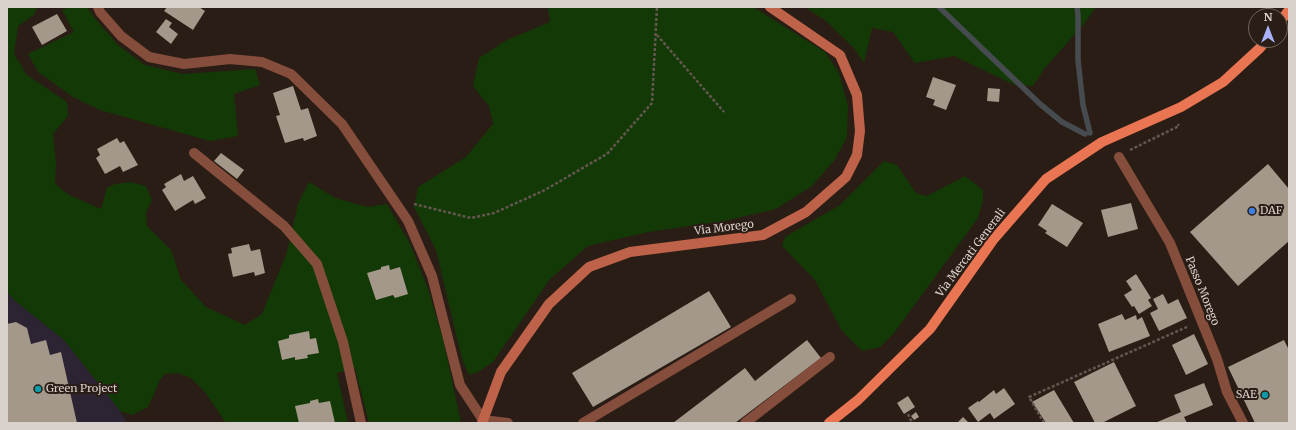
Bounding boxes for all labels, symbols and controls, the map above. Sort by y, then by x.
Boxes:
north arrow [1248,8,1288,48]
text: N [1264,10,1272,24]
place label: DAF [1260,204,1282,218]
street label: Via Mercati Generali [933,206,1009,300]
marker: DAF [1247,206,1257,216]
street label: Via Morego [693,218,755,238]
street label: Passo Morego [1182,255,1222,327]
place label: Green Project [46,382,117,396]
marker: Green Project [33,384,43,394]
place label: SAE [1236,388,1257,402]
marker: SAE [1260,390,1270,400]

